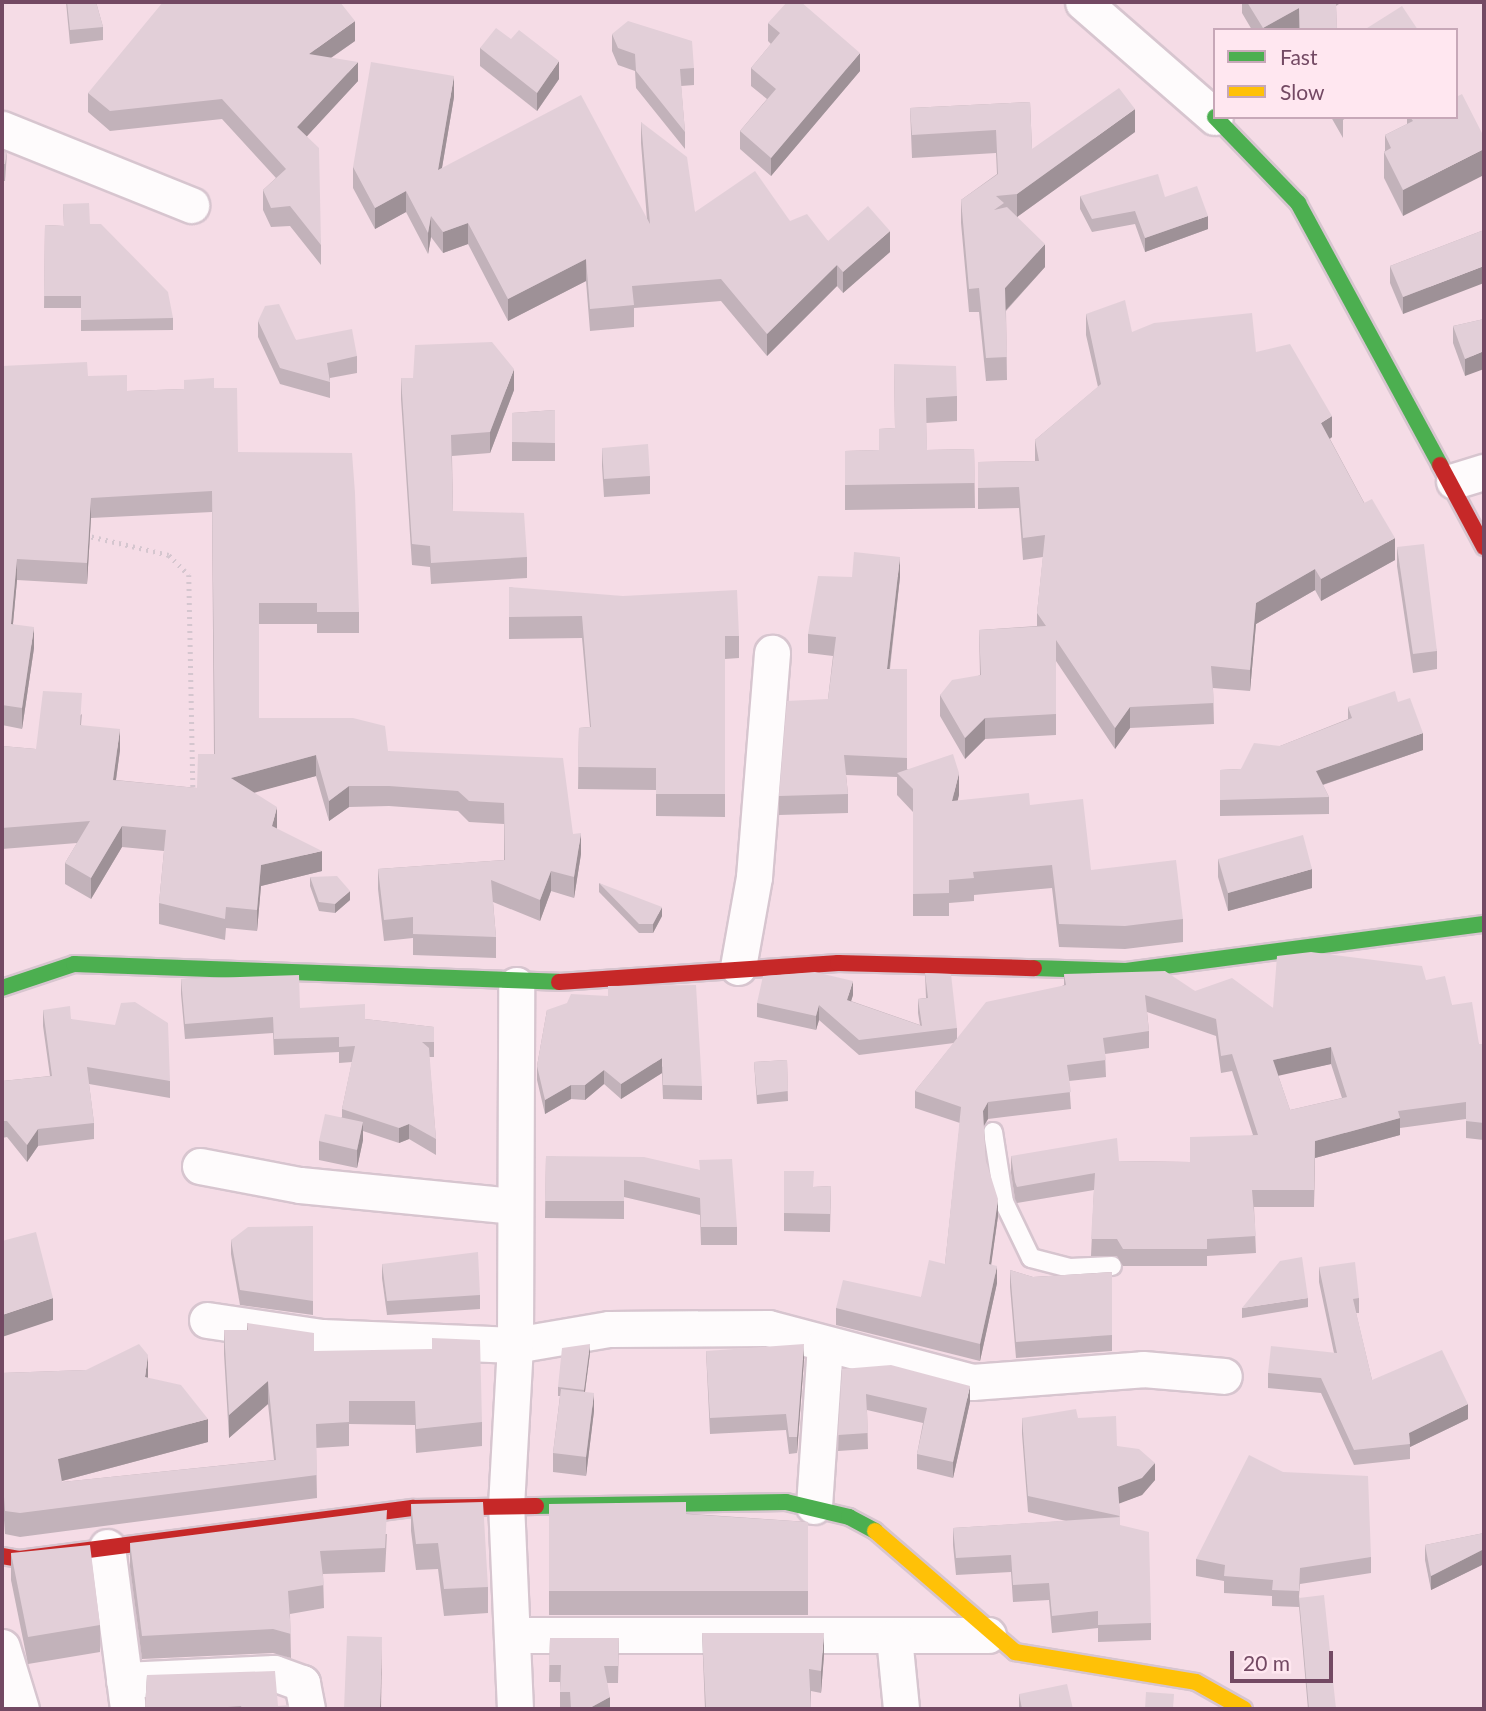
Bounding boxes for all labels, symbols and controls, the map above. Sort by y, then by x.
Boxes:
legend [1213,28,1458,119]
text: Fast [1280,44,1317,69]
text: Slow [1280,79,1324,104]
scale bar [1234,1638,1337,1682]
text: 20 m [1243,1650,1290,1675]

